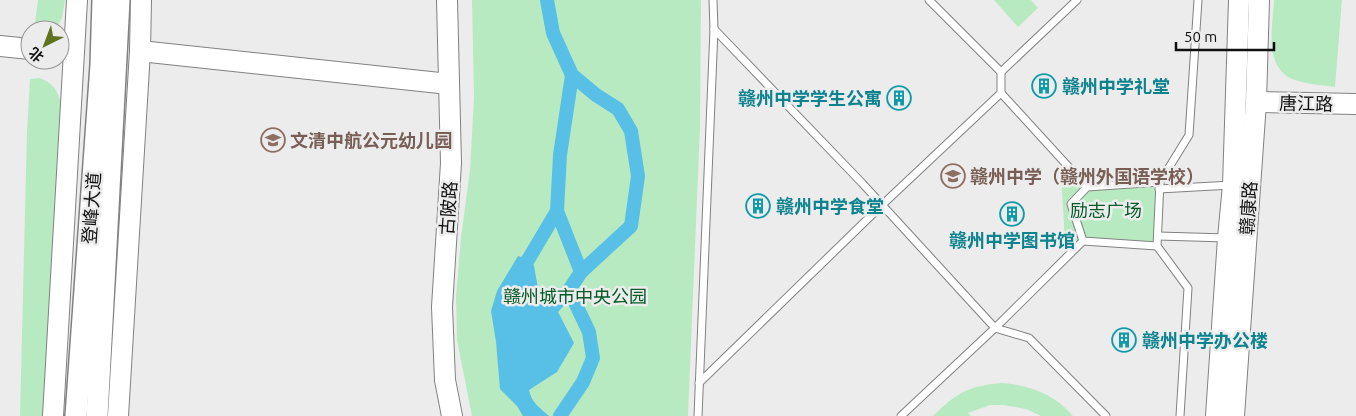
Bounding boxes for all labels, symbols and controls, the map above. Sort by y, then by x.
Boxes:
north arrow [20,20,70,70]
scale bar [1176,20,1274,52]
text: 50 m [1184,28,1217,45]
text: 北 [26,44,47,65]
building icon: 赣州中学礼堂 [1031,73,1057,99]
place label: 赣州中学礼堂 [1062,76,1170,96]
building icon: 赣州中学学生公寓 [886,85,912,111]
place label: 赣州中学学生公寓 [738,88,882,108]
street label: 唐江路 [1279,93,1333,113]
school or university icon: 文清中航公元幼儿园 [260,127,286,153]
place label: 文清中航公元幼儿园 [290,130,452,150]
school or university icon: 赣州中学（赣州外国语学校） [940,163,966,189]
place label: 赣州中学（赣州外国语学校） [970,166,1204,186]
street label: 登峰大道 [79,171,103,245]
street label: 古陂路 [436,180,460,236]
street label: 赣康路 [1236,180,1260,236]
building icon: 赣州中学食堂 [745,193,771,219]
place label: 赣州中学食堂 [776,196,884,216]
park label: 励志广场 [1070,200,1142,220]
building icon: 赣州中学图书馆 [999,201,1025,227]
place label: 赣州中学图书馆 [949,230,1075,250]
park label: 赣州城市中央公园 [503,286,647,306]
building icon: 赣州中学办公楼 [1111,327,1137,353]
place label: 赣州中学办公楼 [1142,330,1268,350]

